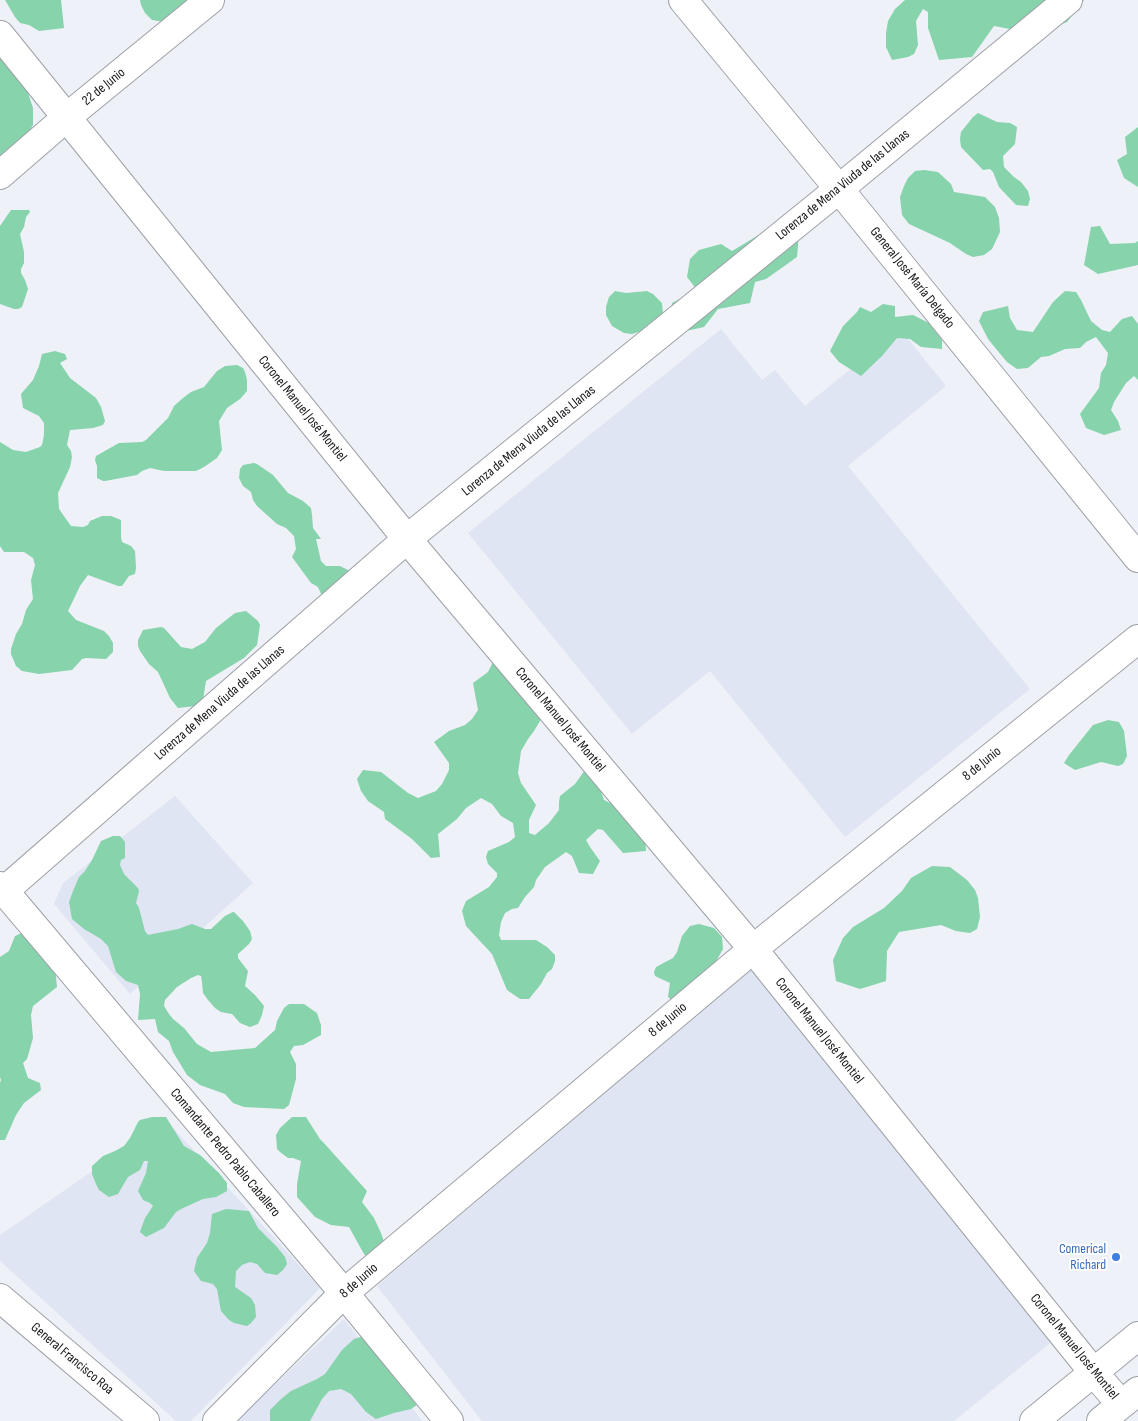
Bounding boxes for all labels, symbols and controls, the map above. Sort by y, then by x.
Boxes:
street label: 22 de Junio [79,65,129,109]
street label: Lorenza de Mena Viuda de las Llanas [773,126,913,244]
street label: General José María Delgado [866,224,958,332]
street label: Coronel Manuel José Montiel [254,353,350,465]
street label: Lorenza de Mena Viuda de las Llanas [459,382,599,500]
street label: Lorenza de Mena Viuda de las Llanas [152,642,288,764]
street label: Coronel Manuel José Montiel [511,664,609,776]
street label: 8 de Junio [959,743,1005,785]
street label: Coronel Manuel José Montiel [771,975,867,1087]
street label: 8 de Junio [645,999,691,1041]
street label: Comandante Pedro Pablo Caballero [166,1085,284,1221]
place label: Comerical Richard [1059,1241,1106,1274]
marker: Comerical Richard [1110,1251,1122,1263]
street label: 8 de Junio [336,1260,382,1302]
street label: Coronel Manuel José Montiel [1026,1291,1122,1403]
street label: General Francisco Roa [27,1319,117,1399]

